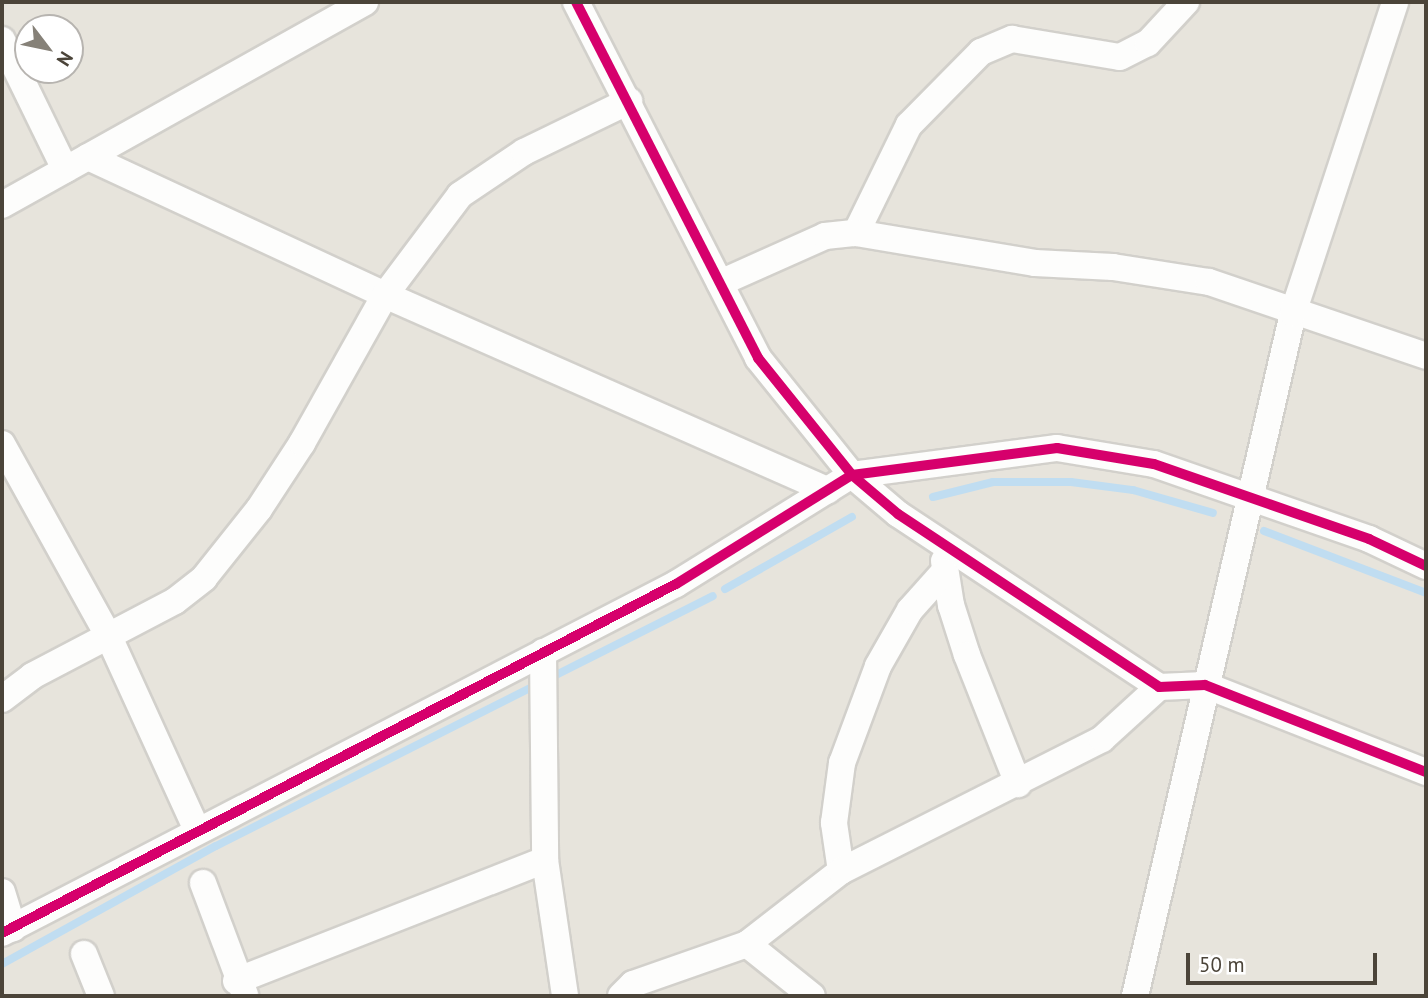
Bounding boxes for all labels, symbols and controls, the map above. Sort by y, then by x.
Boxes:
north arrow [14,14,84,84]
text: N [52,47,79,71]
scale bar [1190,939,1381,983]
text: 50 m [1199,951,1245,978]

